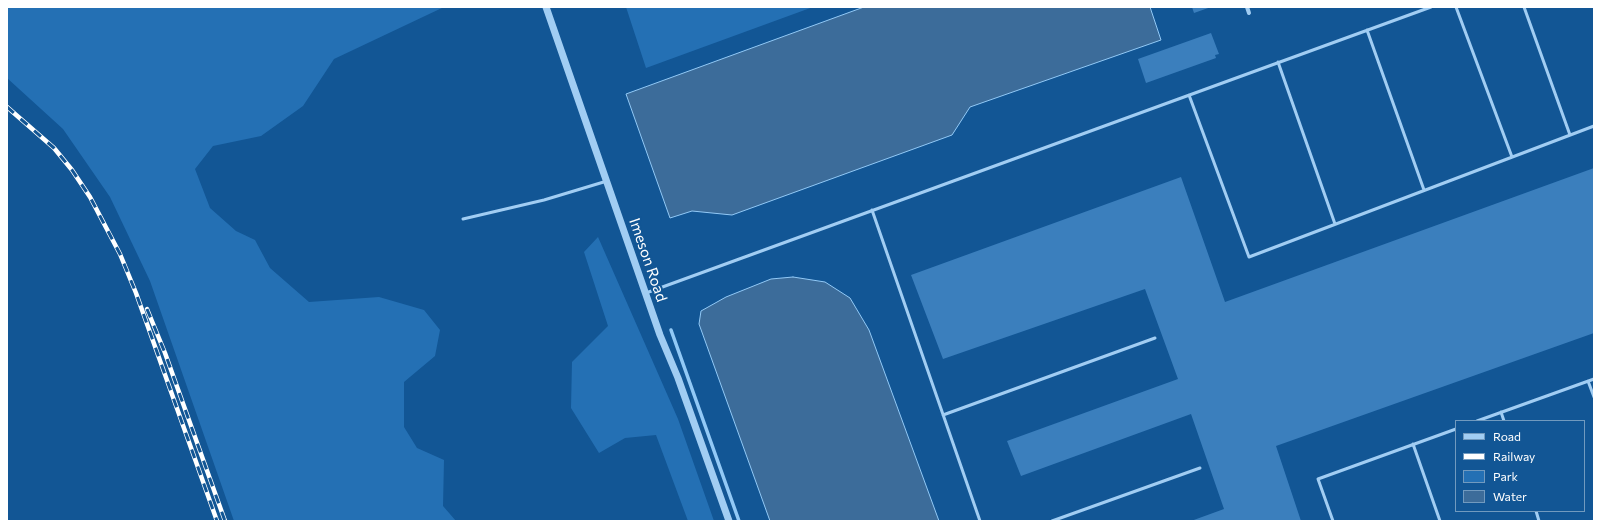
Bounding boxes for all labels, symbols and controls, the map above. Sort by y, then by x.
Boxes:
street label: Imeson Road [625,216,671,304]
legend [1455,420,1585,512]
text: Road [1493,429,1521,443]
text: Railway [1493,449,1535,463]
text: Park [1493,469,1518,483]
text: Water [1493,489,1527,503]

